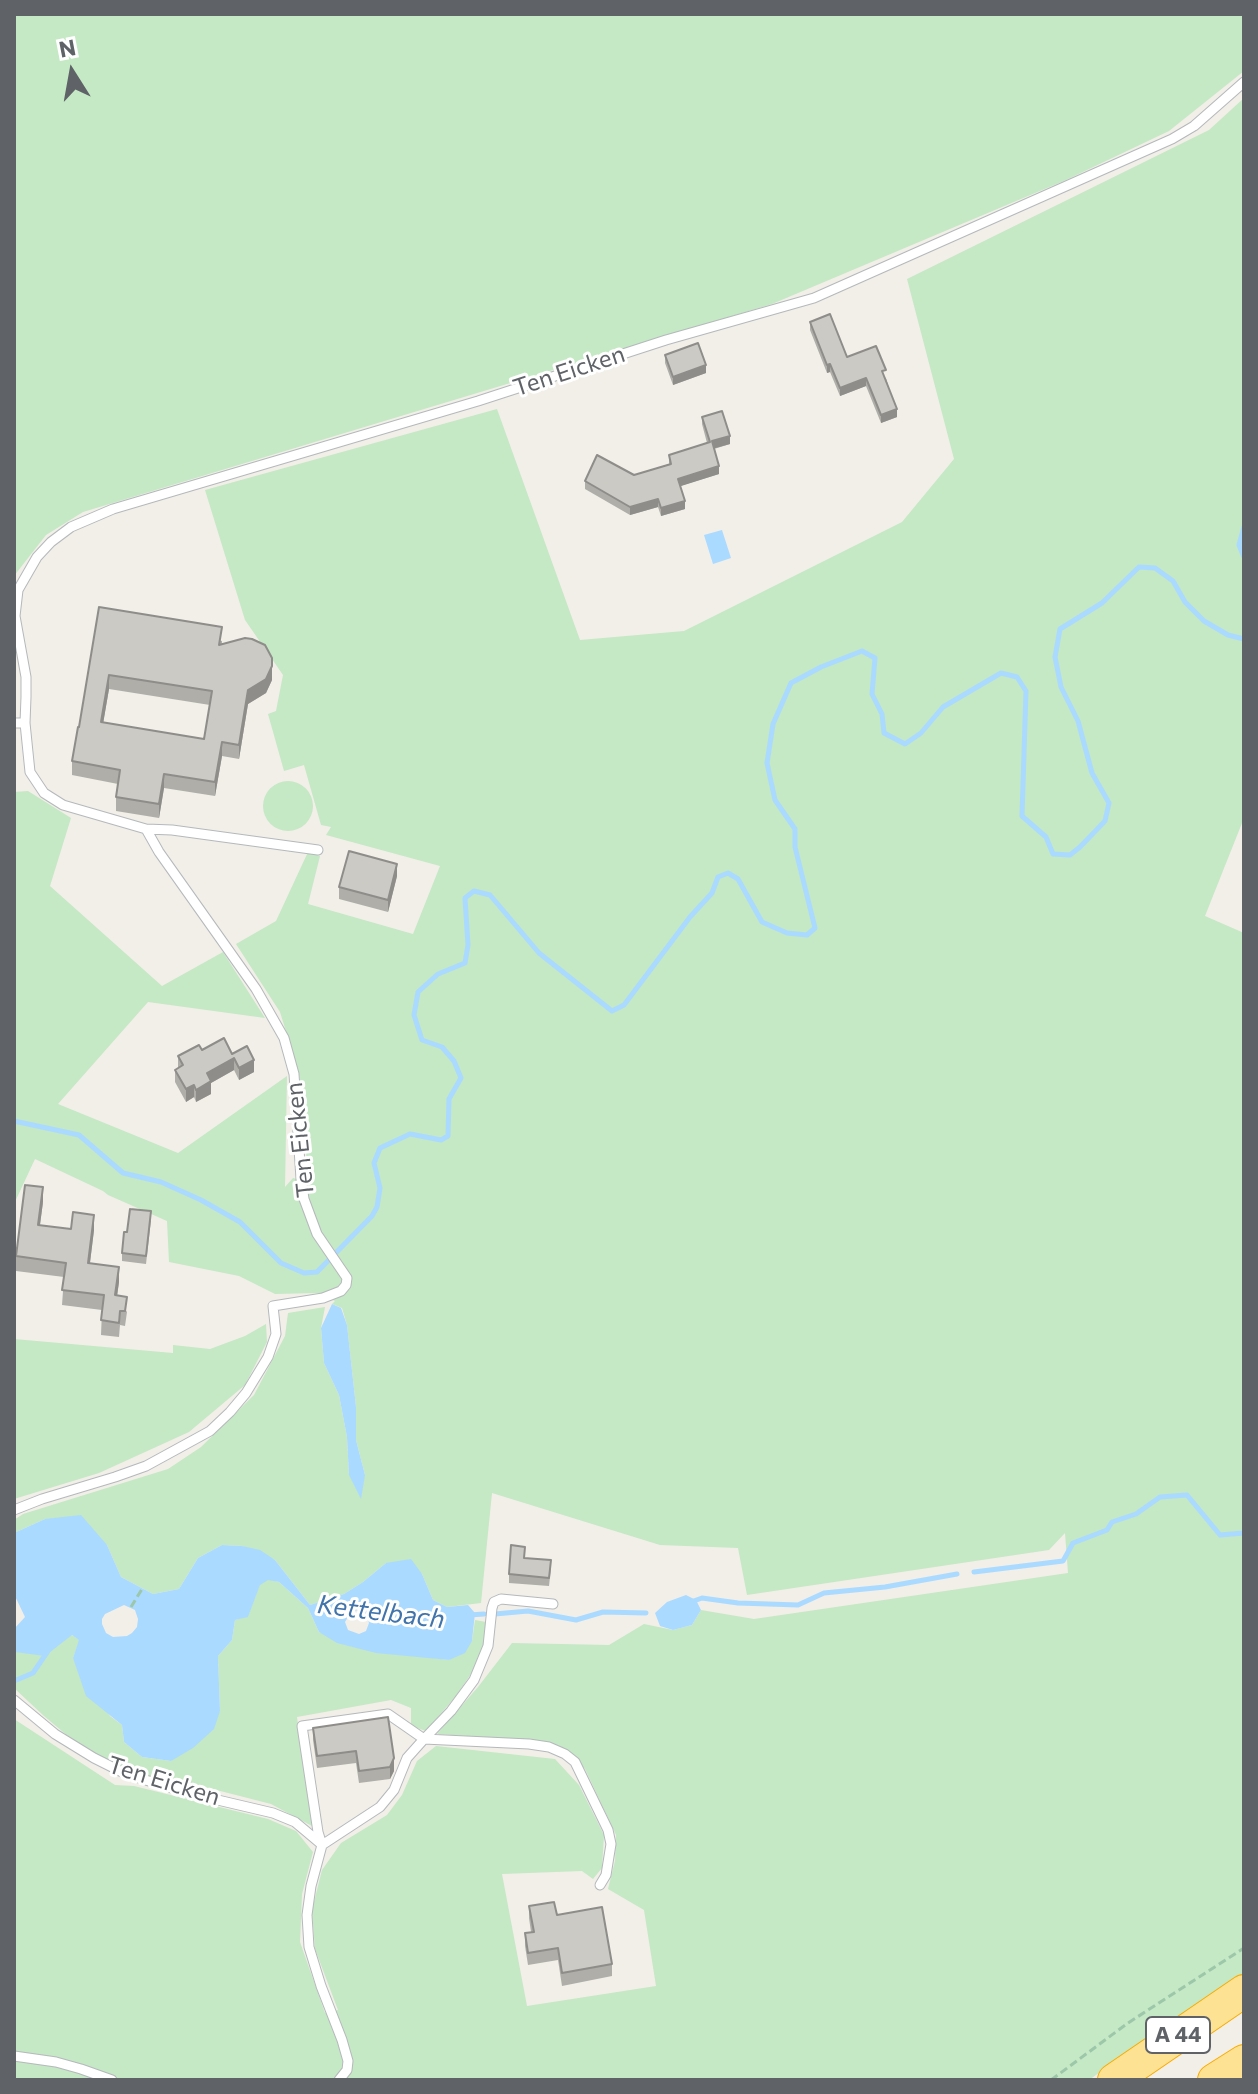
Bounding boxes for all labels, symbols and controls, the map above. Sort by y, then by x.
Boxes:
north arrow [32,32,112,112]
text: N [57,33,78,63]
street label: Ten Eicken [510,339,628,403]
street label: Ten Eicken [280,1081,320,1199]
water label: Kettelbach [316,1589,446,1635]
street label: Ten Eicken [104,1750,224,1812]
road number: A 44 [1146,2017,1210,2053]

